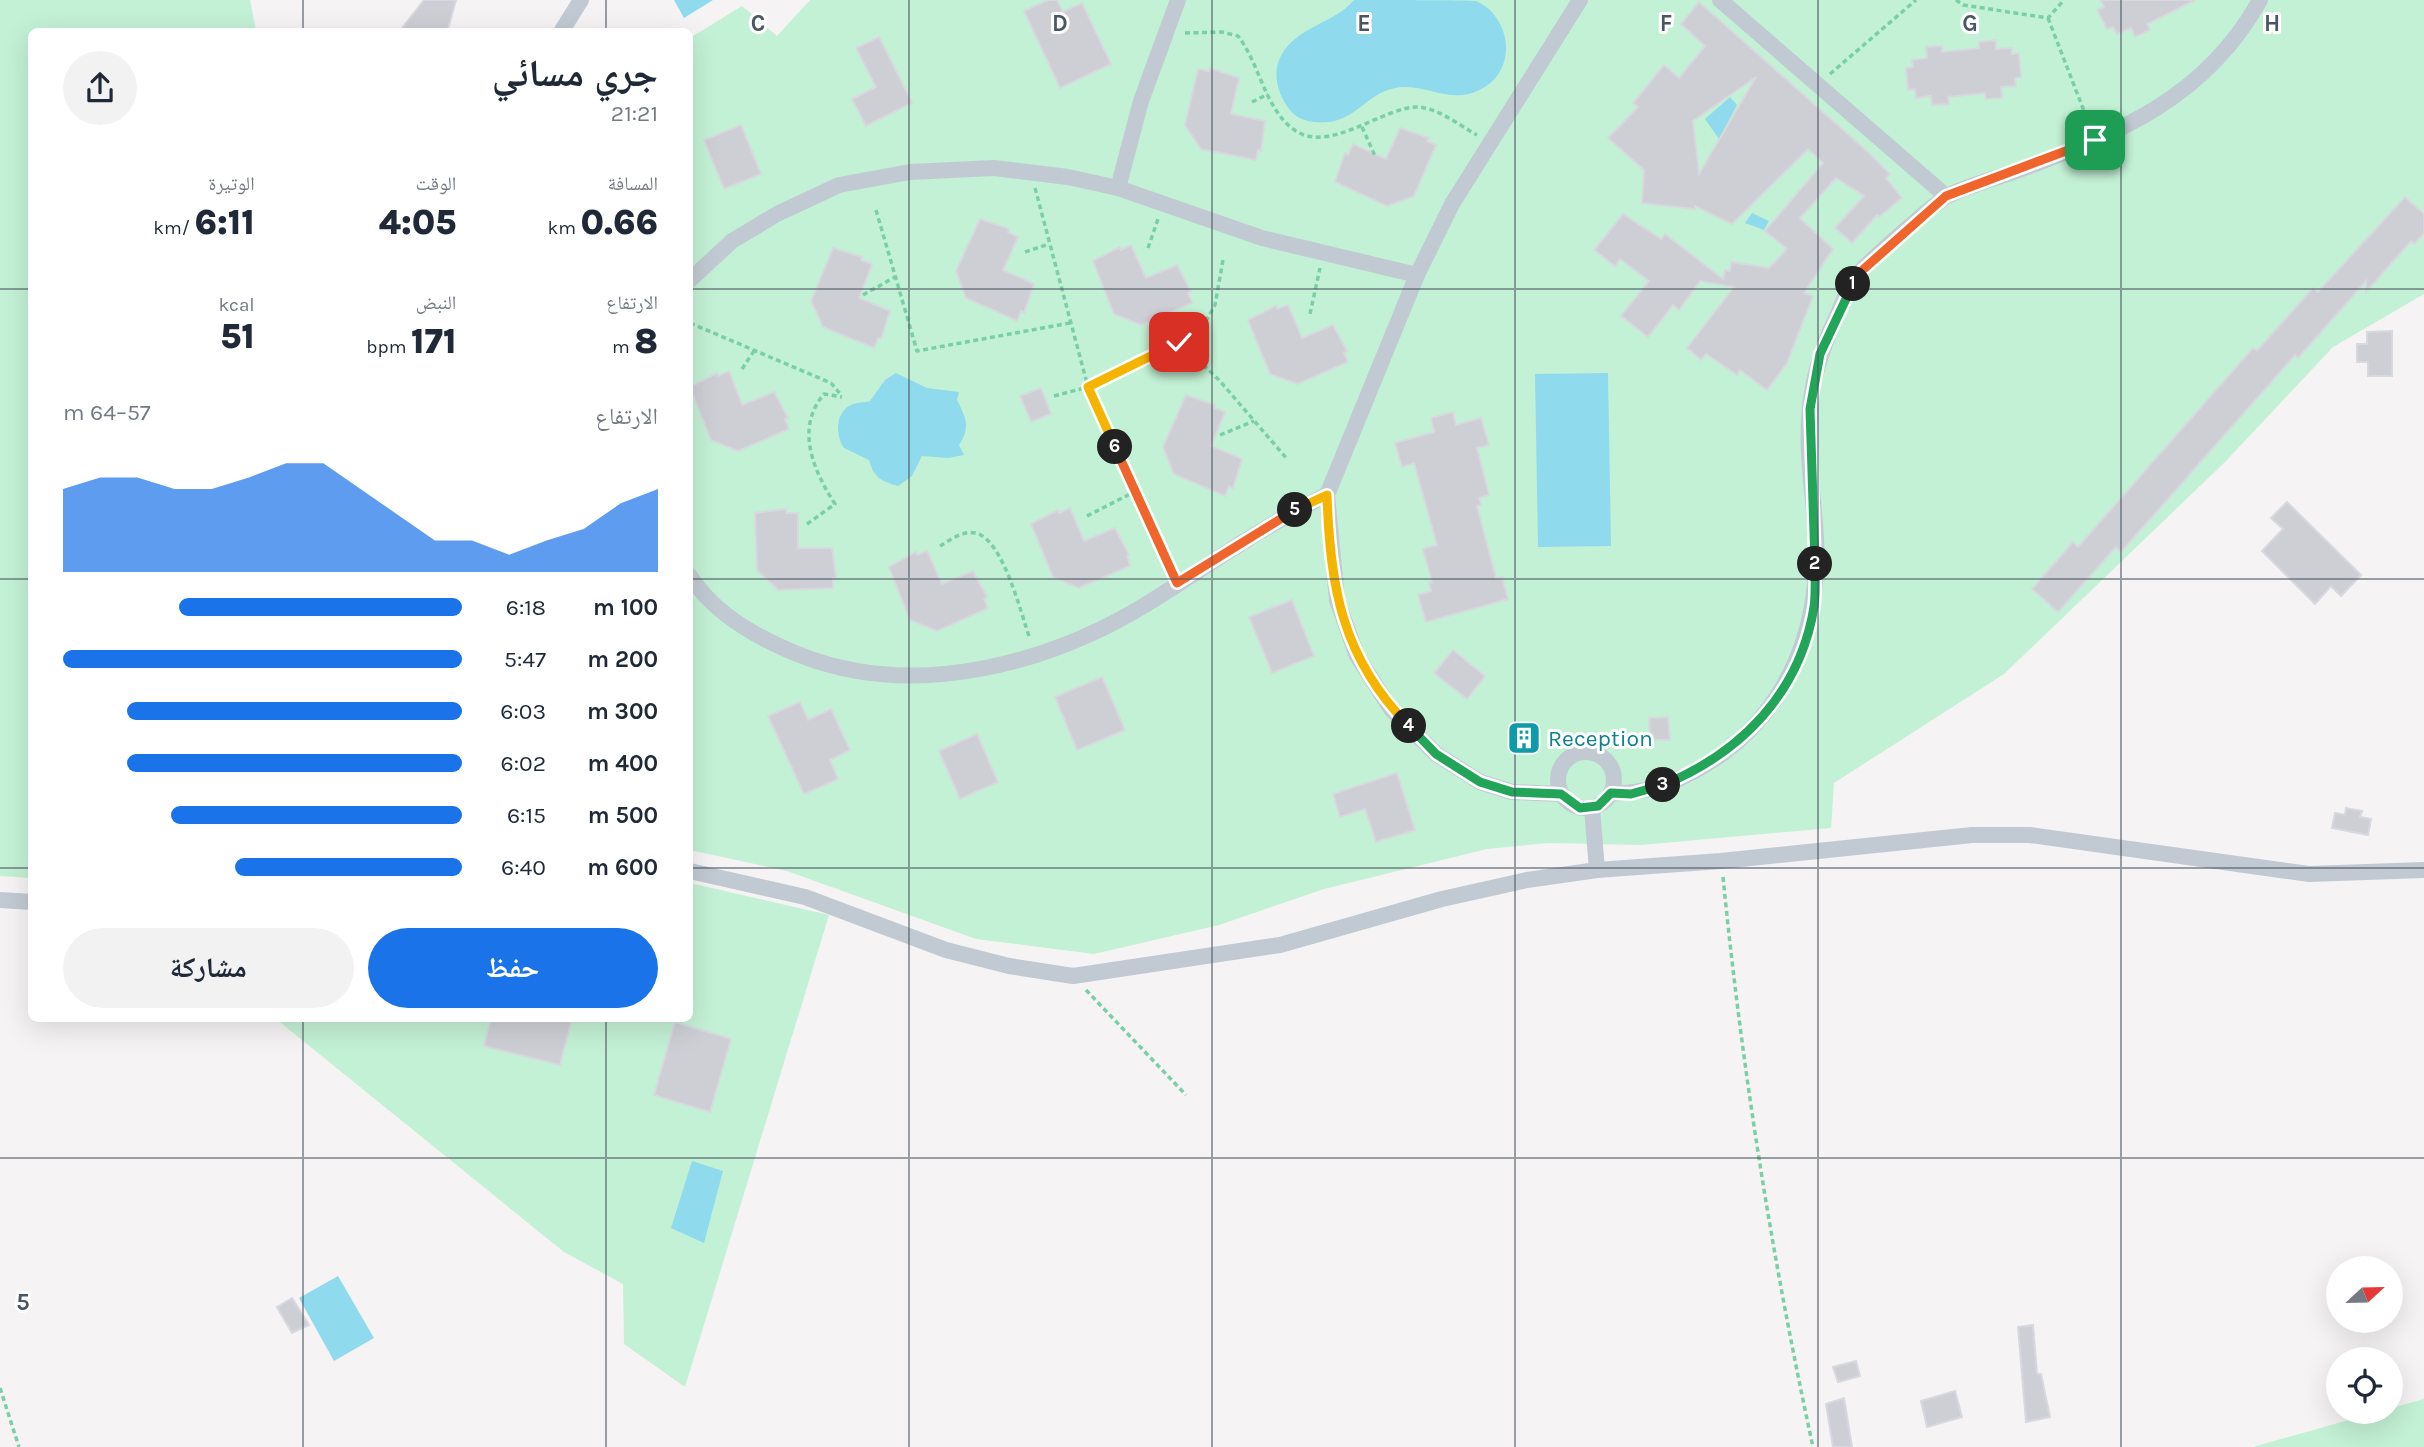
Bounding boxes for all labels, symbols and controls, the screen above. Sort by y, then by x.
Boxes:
text: C [751,10,765,37]
text: D [1052,10,1068,37]
text: E [1357,10,1371,37]
text: F [1660,10,1672,37]
text: G [1962,10,1978,37]
text: H [2264,10,2280,37]
button: share [63,51,137,125]
text: جري مسائي [492,51,658,96]
text: 21:21 [611,100,658,127]
pin [2065,110,2125,170]
icon: arrive [2076,121,2114,159]
text: الوتيرة [208,173,255,195]
text: الوقت [415,173,456,195]
text: المسافة [608,173,658,195]
text: 6:11 [194,202,255,243]
text: 4:05 [379,202,456,243]
text: 0.66 [581,202,658,243]
text: /km [153,217,194,239]
text: km [548,217,581,239]
pin: 1 [1836,266,1870,302]
text: 1 [1849,272,1856,294]
text: النبض [416,292,456,314]
text: الارتفاع [606,292,658,314]
text: kcal [218,294,255,316]
pin [1149,312,1209,372]
text: 51 [220,316,255,357]
text: 171 [411,321,456,362]
text: 8 [634,321,658,362]
icon: check [1160,323,1198,361]
text: bpm [366,336,411,358]
text: m [612,336,634,358]
text: 57–64 m [63,399,151,426]
text: الارتفاع [595,403,658,430]
pin: 6 [1098,430,1132,464]
text: 6 [1109,435,1120,457]
pin: 5 [1278,492,1312,528]
text: 5 [1289,498,1300,520]
pin: 2 [1798,546,1832,582]
text: 2 [1809,552,1820,574]
text: 6:18 [506,594,546,621]
text: 100 m [593,594,658,621]
text: 5:47 [504,646,546,673]
text: 200 m [587,646,658,673]
text: 6:03 [500,698,546,725]
text: 300 m [587,698,658,725]
pin: 4 [1392,708,1426,744]
text: 4 [1403,714,1414,736]
building icon: Reception [1505,719,1543,757]
place label: Reception [1548,725,1653,752]
text: 6:02 [501,750,546,777]
text: 400 m [588,750,658,777]
pin: 3 [1646,768,1680,802]
text: 3 [1657,773,1668,795]
text: 6:15 [507,802,546,829]
text: 500 m [588,802,658,829]
text: 6:40 [501,854,546,881]
text: 600 m [587,854,658,881]
button: مشاركة [63,928,354,1008]
button: حفظ [368,928,658,1008]
north arrow [2326,1256,2403,1334]
map controls [2326,1256,2403,1424]
text: 5 [16,1289,30,1316]
button: locate [2326,1347,2403,1424]

